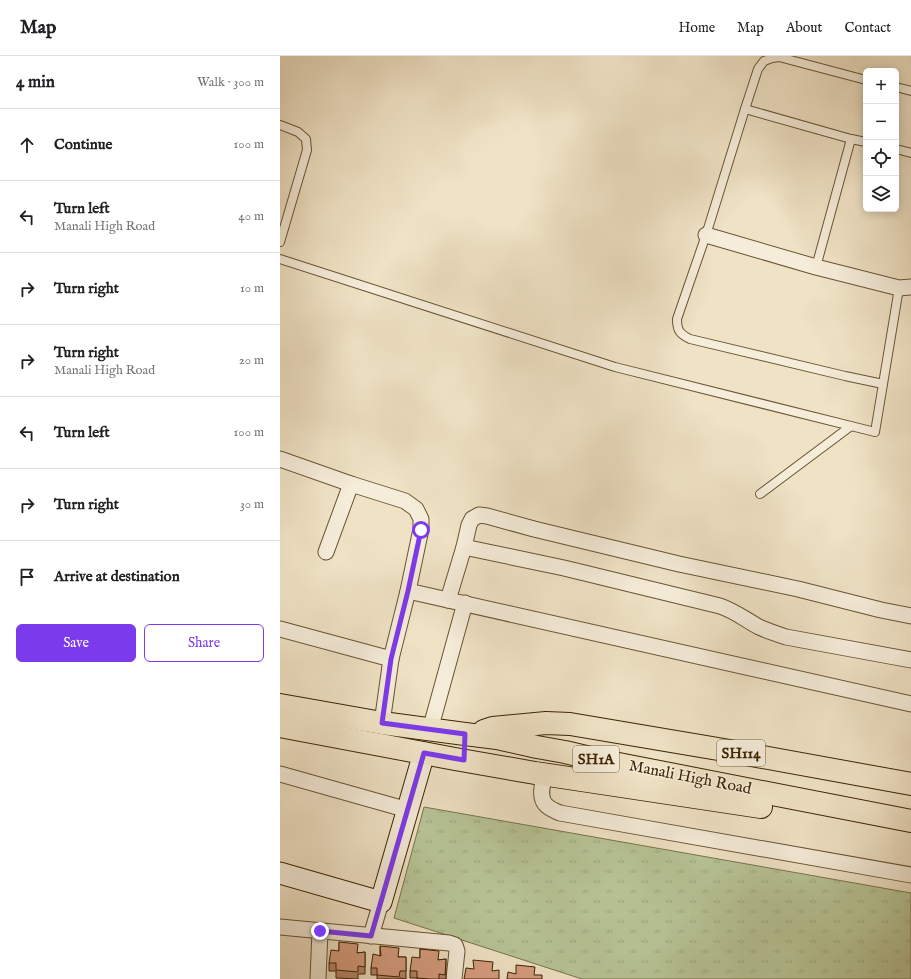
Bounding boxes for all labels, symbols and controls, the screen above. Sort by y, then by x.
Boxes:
text: Map [20,16,56,40]
text: Home [679,19,715,37]
text: Map [737,19,764,37]
text: About [786,19,822,37]
text: Contact [844,19,891,37]
map controls [863,68,899,212]
button: + [863,68,899,104]
text: 4 min [16,72,55,93]
text: Walk · 300 m [197,74,264,91]
button: − [863,104,899,140]
icon: ahead [16,134,38,156]
text: Continue [54,135,112,154]
text: 100 m [234,136,264,153]
button: locate [863,140,899,176]
button: layers [863,176,899,212]
text: Turn left [54,199,110,218]
icon: left [16,206,38,228]
text: 40 m [238,208,264,225]
text: Manali High Road [54,218,155,235]
icon: right [16,278,38,300]
text: Turn right [54,279,119,298]
text: 10 m [240,280,264,297]
text: Turn right [54,343,119,362]
icon: right [16,350,38,372]
text: 20 m [239,352,264,369]
text: Manali High Road [54,362,155,379]
icon: left [16,422,38,444]
text: Turn left [54,423,110,442]
text: 100 m [234,424,264,441]
icon: right [16,494,38,516]
text: Turn right [54,495,119,514]
text: 30 m [240,496,264,513]
route start [412,521,430,539]
icon: arrive [16,566,38,588]
text: Arrive at destination [54,567,180,586]
button: Save [16,624,136,662]
button: Share [144,624,264,662]
road number: SH114 [717,740,765,766]
road number: SH1A [573,746,619,772]
street label: Manali High Road [627,756,753,800]
route end [311,922,329,940]

